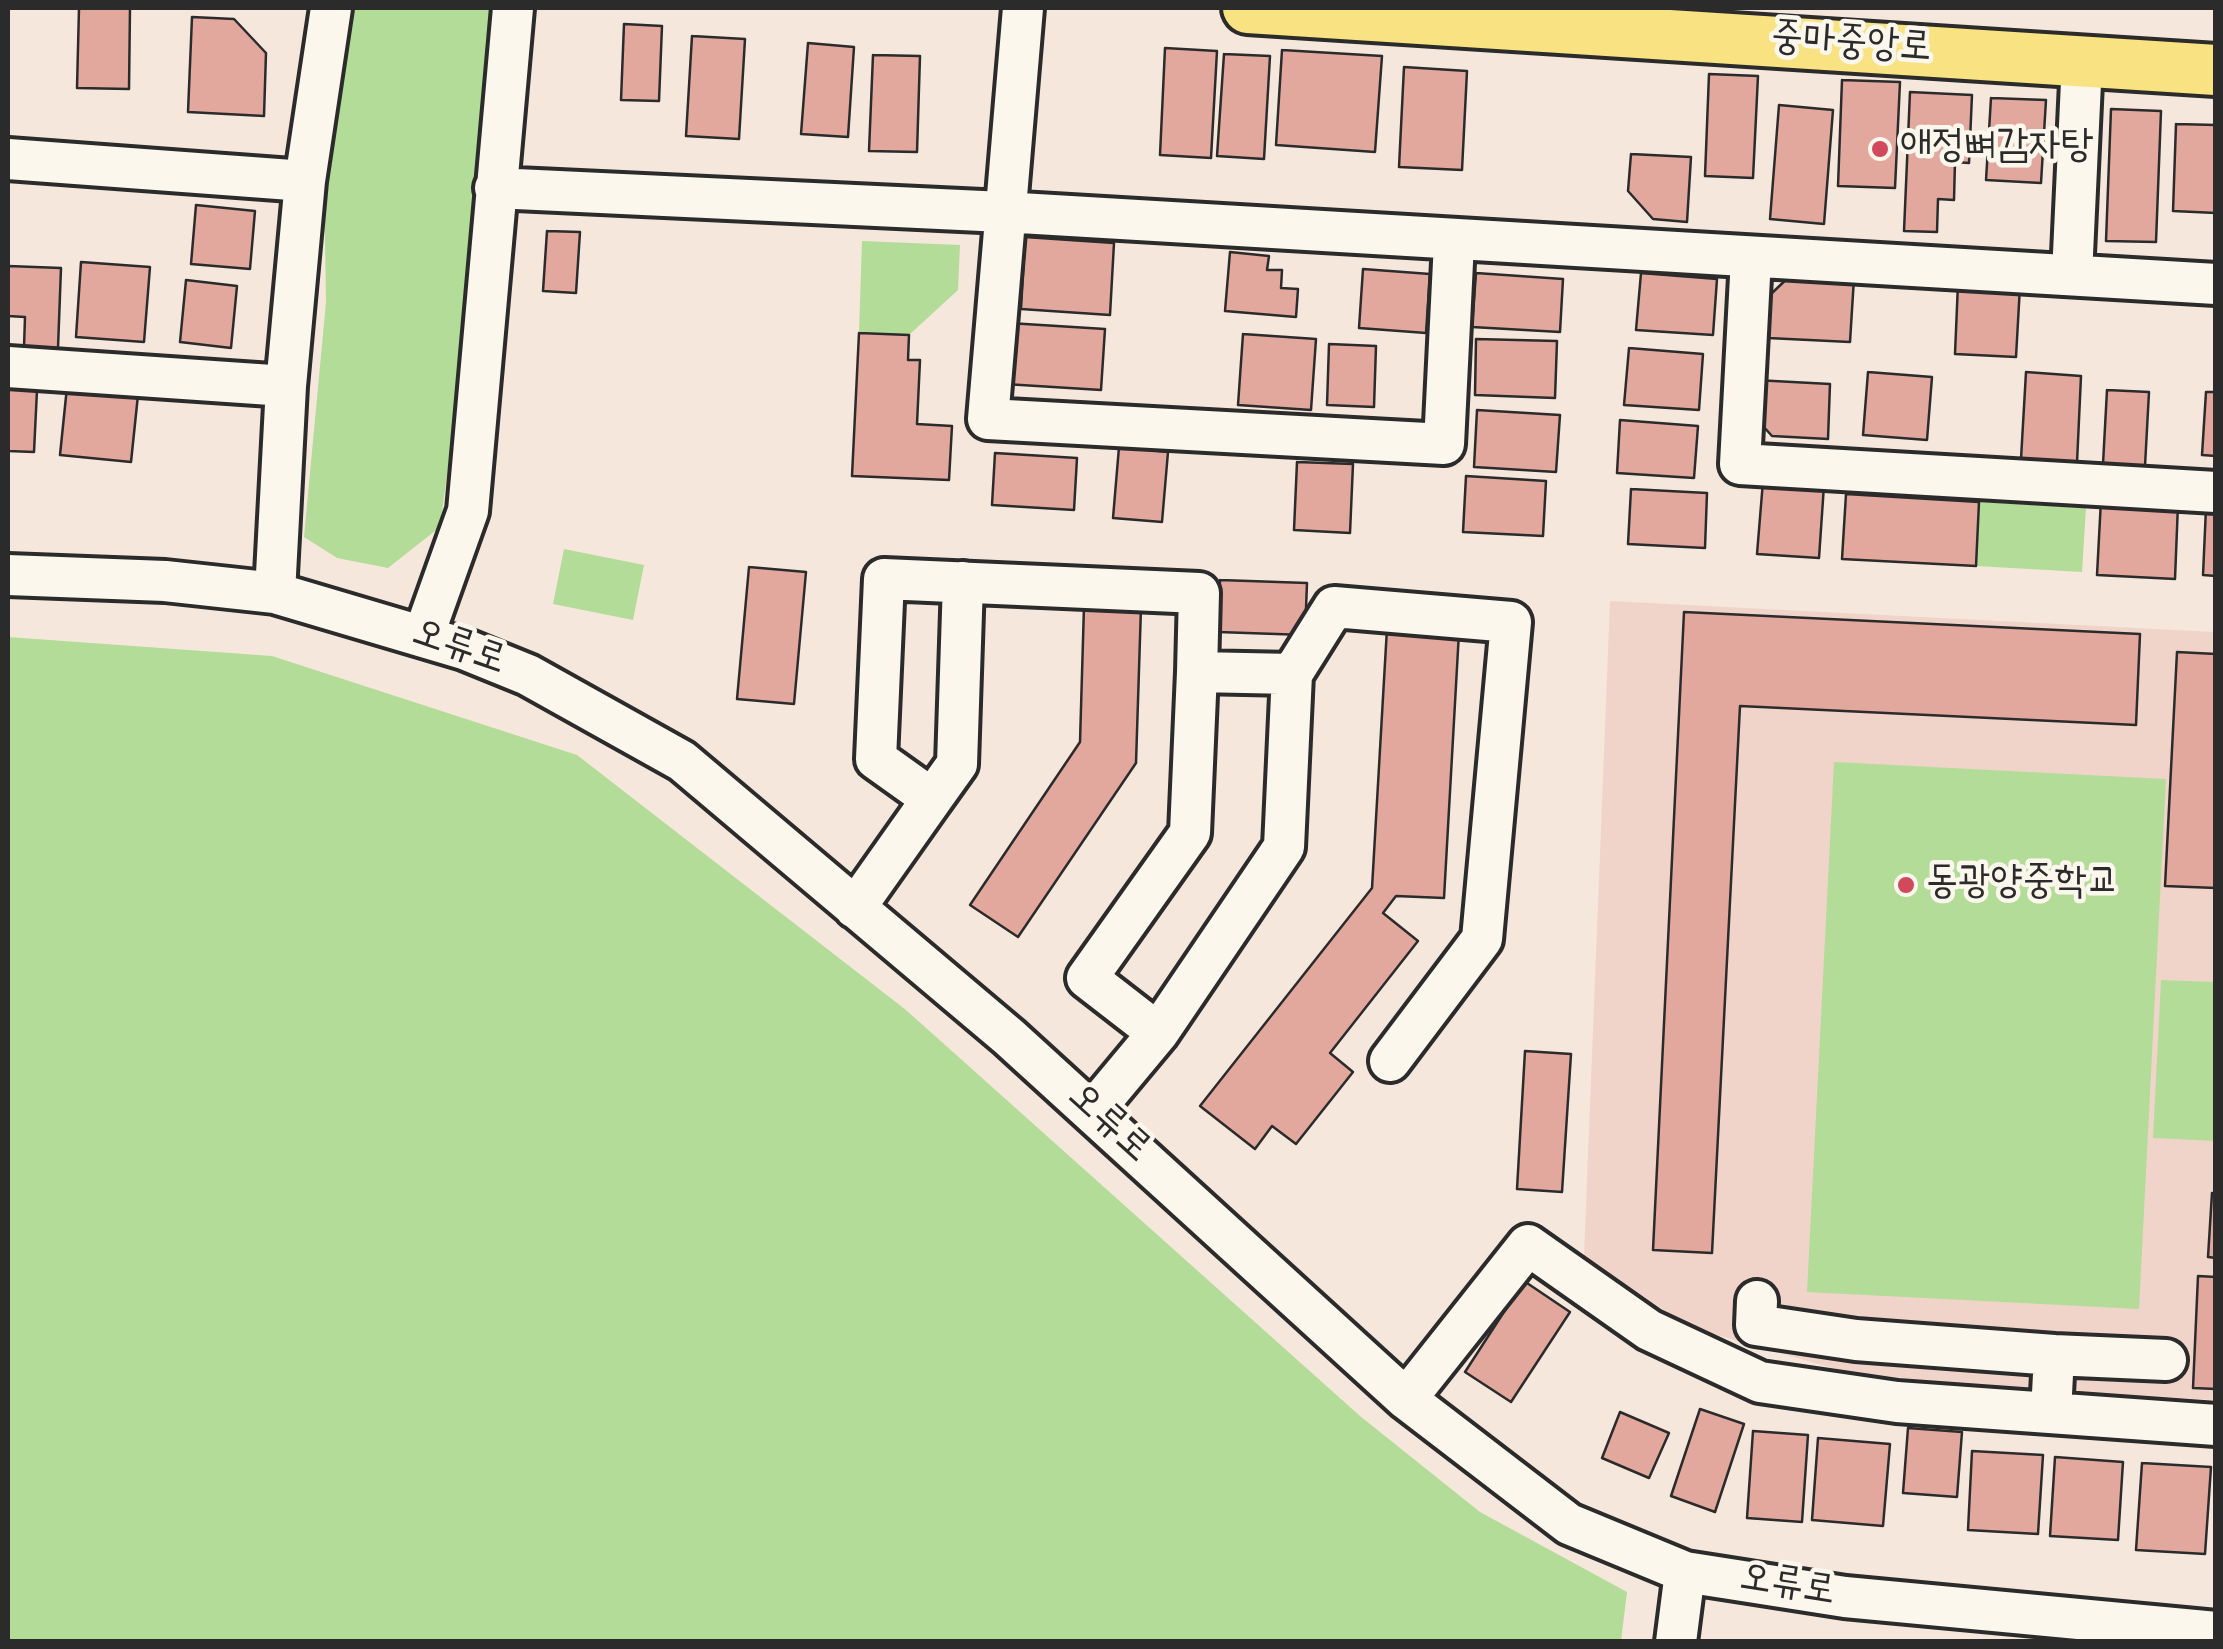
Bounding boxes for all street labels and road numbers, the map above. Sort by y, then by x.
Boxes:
street label: 중마중앙로 [1769,16,1933,76]
street label: 오류로 [405,612,511,688]
street label: 오류로 [1055,1075,1159,1175]
street label: 오류로 [1736,1557,1838,1619]

